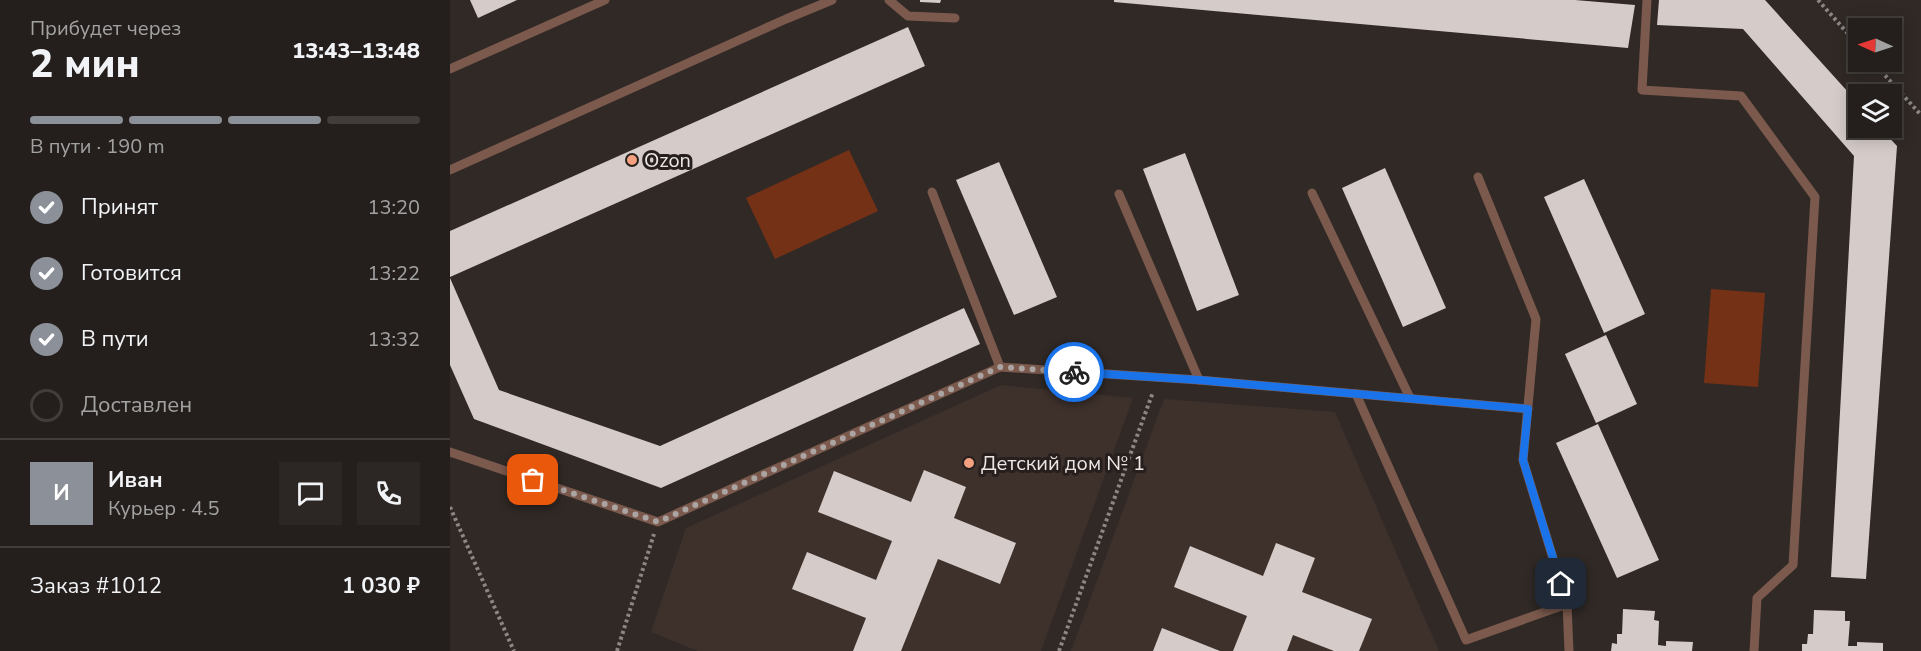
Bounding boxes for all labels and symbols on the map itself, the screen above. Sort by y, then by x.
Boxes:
north arrow [1848,18,1902,72]
place label: Ozon [644,147,691,174]
marker: Ozon [625,153,639,167]
courier [1044,342,1104,402]
place label: Детский дом № 1 [981,450,1145,477]
pin [507,454,558,505]
marker: Детский дом № 1 [962,456,976,470]
pin [1535,558,1586,609]

